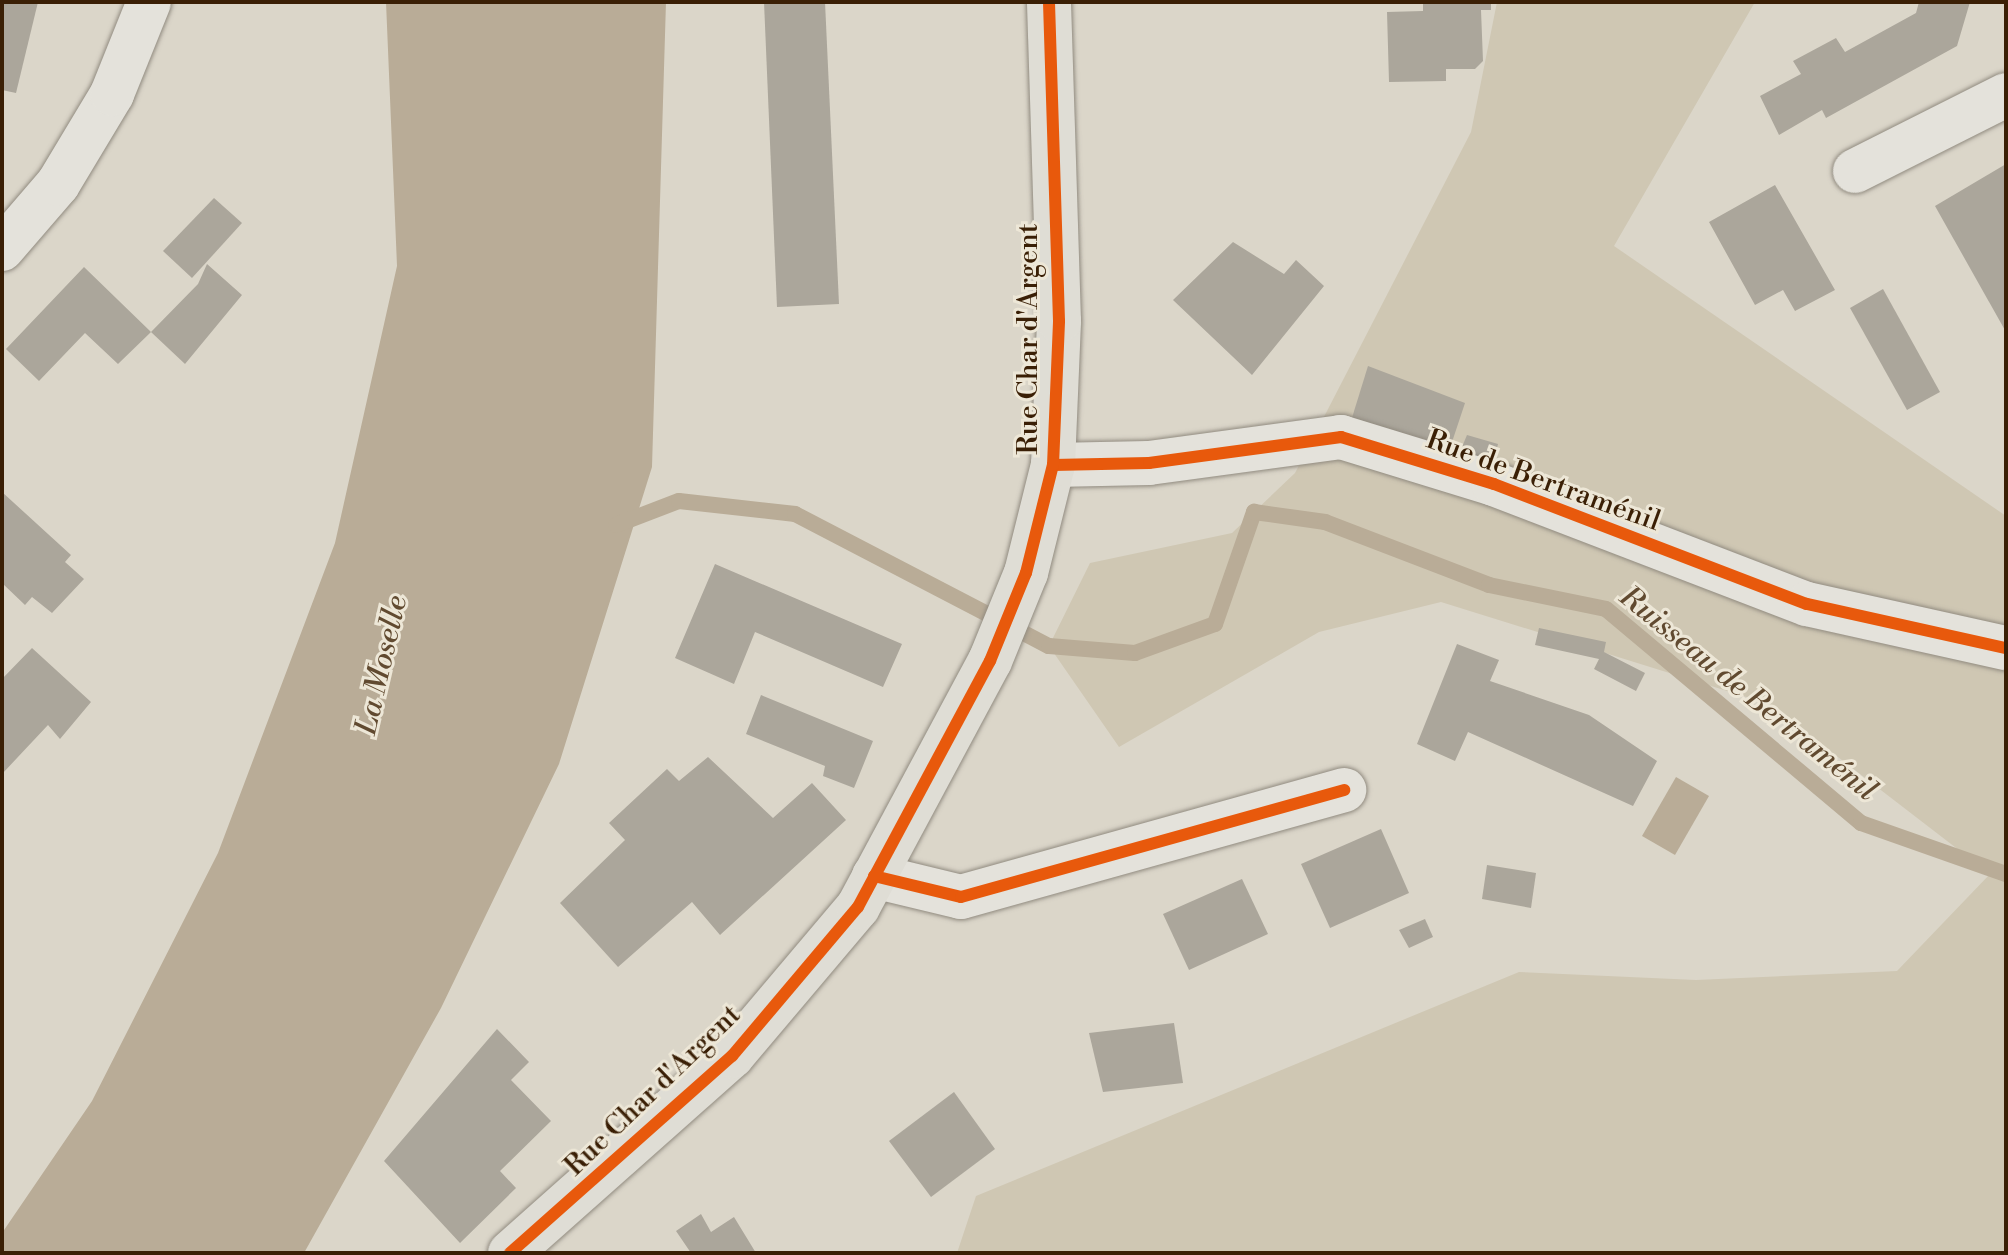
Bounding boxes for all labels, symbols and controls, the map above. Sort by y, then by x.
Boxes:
street label: Rue Char d'Argent [1012,223,1046,455]
street label: Rue de Bertraménil [1421,423,1665,539]
water label: Ruisseau de Bertraménil [1612,579,1884,809]
water label: La Moselle [349,592,415,738]
street label: Rue Char d'Argent [558,999,748,1183]

